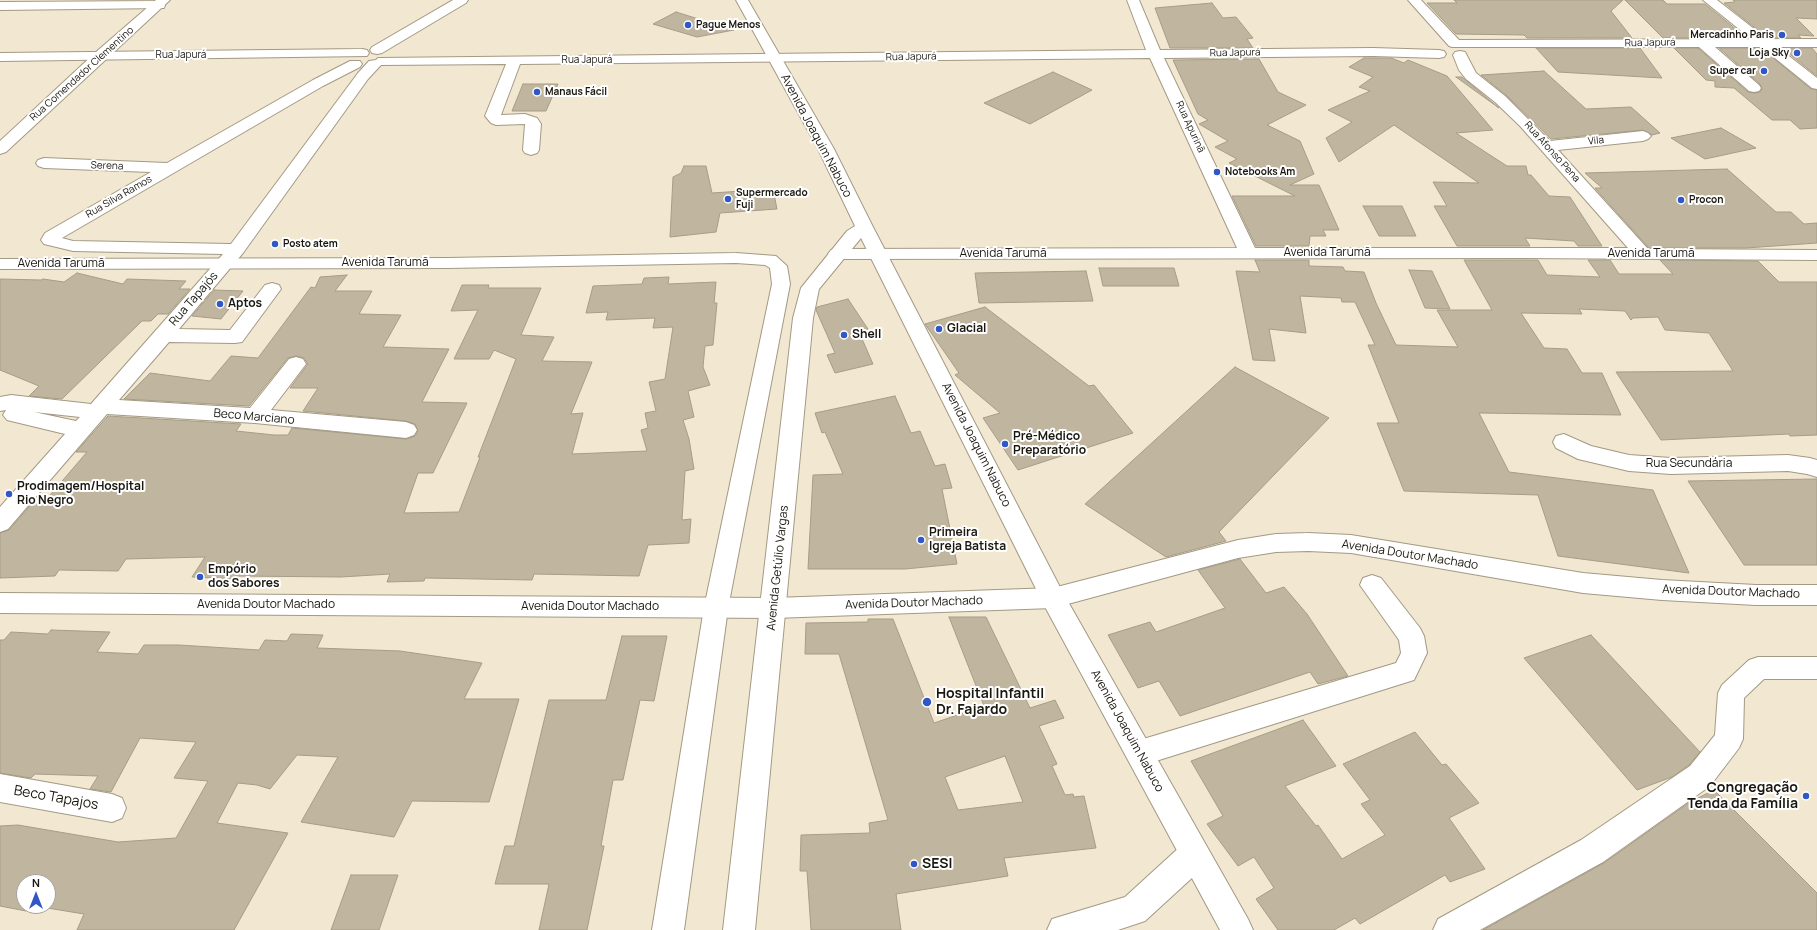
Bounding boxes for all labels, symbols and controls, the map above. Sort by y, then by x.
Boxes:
place label: Pague Menos [696,19,761,31]
marker: Pague Menos [683,20,693,30]
street label: Rua Comendador Clementino [28,24,136,124]
place label: Mercadinho Paris [1690,29,1774,41]
marker: Mercadinho Paris [1777,30,1787,40]
street label: Rua Japurá [1624,37,1676,49]
street label: Rua Japurá [1209,47,1261,59]
place label: Loja Sky [1749,47,1789,59]
marker: Loja Sky [1792,48,1802,58]
street label: Rua Japurá [156,49,206,61]
street label: Rua Japurá [885,51,937,63]
street label: Rua Japurá [562,54,612,66]
place label: Super car [1710,65,1756,77]
marker: Super car [1759,66,1769,76]
street label: Avenida Joaquim Nabuco [777,72,855,200]
place label: Manaus Fácil [545,86,607,98]
marker: Manaus Fácil [532,87,542,97]
street label: Rua Apurinã [1173,99,1207,155]
street label: Rua Afonso Pena [1522,119,1582,185]
street label: Vila [1587,134,1605,148]
street label: Serena [90,159,124,173]
place label: Notebooks Am [1225,166,1295,178]
marker: Notebooks Am [1212,167,1222,177]
street label: Rua Silva Ramos [84,173,154,221]
place label: Supermercado Fuji [736,187,808,210]
marker: Supermercado Fuji [723,194,733,204]
place label: Procon [1689,194,1723,206]
marker: Procon [1676,195,1686,205]
place label: Posto atem [283,238,338,250]
marker: Posto atem [270,239,280,249]
street label: Avenida Tarumã [1283,246,1371,260]
street label: Avenida Tarumã [959,247,1047,261]
street label: Avenida Tarumã [1607,247,1695,261]
street label: Avenida Tarumã [341,256,429,270]
street label: Avenida Tarumã [17,257,105,271]
street label: Rua Tapajós [167,269,221,329]
place label: Aptos [228,297,262,311]
marker: Aptos [215,299,225,309]
place label: Glacial [947,322,986,336]
marker: Glacial [934,324,944,334]
place label: Shell [852,328,881,342]
marker: Shell [839,330,849,340]
street label: Avenida Joaquim Nabuco [938,380,1014,510]
street label: Beco Marciano [213,406,295,428]
place label: Pré-Médico Preparatório [1013,430,1086,458]
marker: Pré-Médico Preparatório [1000,439,1010,449]
street label: Rua Secundária [1646,457,1732,471]
place label: Prodimagem/Hospital Rio Negro [17,480,144,508]
marker: Prodimagem/Hospital Rio Negro [4,489,14,499]
street label: Avenida Getúlio Vargas [764,505,792,631]
place label: Primeira Igreja Batista [929,526,1006,554]
marker: Primeira Igreja Batista [916,535,926,545]
street label: Avenida Doutor Machado [1341,537,1479,573]
place label: Empório dos Sabores [208,563,280,591]
marker: Empório dos Sabores [195,572,205,582]
street label: Avenida Doutor Machado [1662,582,1800,602]
street label: Avenida Doutor Machado [845,593,983,613]
street label: Avenida Doutor Machado [197,598,335,612]
street label: Avenida Doutor Machado [521,600,659,614]
street label: Avenida Joaquim Nabuco [1087,667,1167,795]
place label: Hospital Infantil Dr. Fajardo [936,686,1044,718]
marker: Hospital Infantil Dr. Fajardo [921,696,933,708]
place label: Congregação Tenda da Família [1687,780,1798,812]
street label: Beco Tapajos [12,782,100,814]
marker: Congregação Tenda da Família [1801,791,1811,801]
place label: SESI [922,856,952,872]
marker: SESI [909,859,919,869]
north arrow [16,874,56,914]
text: N [32,875,40,890]

